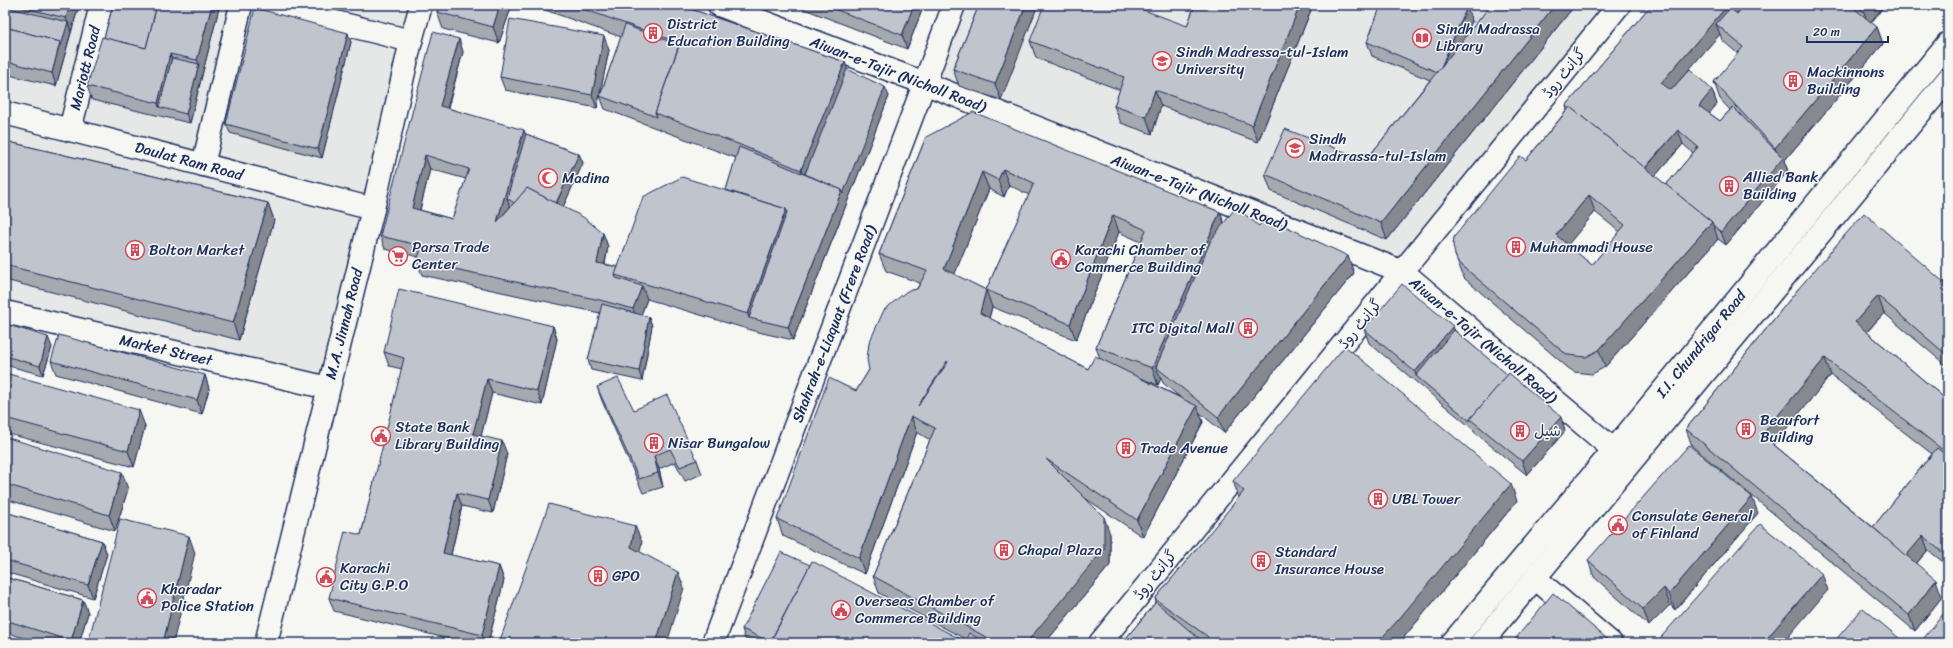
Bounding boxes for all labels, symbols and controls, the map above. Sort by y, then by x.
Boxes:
place label: District Education Building [667,11,790,54]
place label: Sindh Madrassa Library [1436,16,1540,59]
scale bar [1807,18,1888,44]
text: 20 m [1813,21,1840,43]
street label: Mariott Road [62,22,108,113]
building icon: District Education Building [642,22,664,44]
library icon: Sindh Madrassa Library [1411,27,1433,49]
street label: Aiwan-e-Tajir (Nicholl Road) [805,28,991,120]
place label: Sindh Madressa-tul-Islam University [1176,39,1349,82]
street label: گرانٹ روڈ [1535,42,1593,104]
school or university icon: Sindh Madressa-tul-Islam University [1151,50,1173,72]
place label: Mackinnons Building [1807,59,1885,102]
building icon: Mackinnons Building [1782,70,1804,92]
place label: Sindh Madrrassa-tul-Islam [1309,126,1447,169]
street label: Daulat Ram Road [132,134,247,188]
school or university icon: Sindh Madrrassa-tul-Islam [1284,137,1306,159]
street label: Aiwan-e-Tajir (Nicholl Road) [1106,146,1292,238]
place label: Allied Bank Building [1742,164,1818,207]
place label: Madina [562,165,610,191]
mosque icon: Madina [537,167,559,189]
building icon: Allied Bank Building [1718,175,1740,197]
street label: Shahrah-e-Liaquat (Frere Road) [784,221,884,426]
place label: Parsa Trade Center [412,234,490,277]
place label: Muhammadi House [1530,234,1653,260]
building icon: Muhammadi House [1505,236,1527,258]
place label: Bolton Market [149,237,245,263]
place label: Karachi Chamber of Commerce Building [1075,237,1206,280]
building icon: Bolton Market [124,239,146,261]
supermarket icon: Parsa Trade Center [387,245,409,267]
public building icon: Karachi Chamber of Commerce Building [1050,248,1072,270]
street label: M.A. Jinnah Road [318,265,371,382]
street label: Aiwan-e-Tajir (Nicholl Road) [1402,269,1563,410]
street label: I.I. Chundrigar Road [1649,284,1753,404]
street label: گرانٹ روڈ [1331,293,1389,355]
place label: ITC Digital Mall [1131,315,1235,341]
building icon: ITC Digital Mall [1237,317,1259,339]
street label: Market Street [117,327,216,374]
place label: Beaufort Building [1760,407,1820,450]
place label: State Bank Library Building [395,414,500,457]
place label: شیل [1534,418,1561,444]
building icon: Beaufort Building [1735,418,1757,440]
building icon: شیل [1509,420,1531,442]
public building icon: State Bank Library Building [370,425,392,447]
place label: Nisar Bungalow [668,430,771,456]
building icon: Nisar Bungalow [643,432,665,454]
place label: Trade Avenue [1140,435,1228,461]
building icon: Trade Avenue [1115,437,1137,459]
place label: UBL Tower [1392,486,1461,512]
building icon: UBL Tower [1367,488,1389,510]
place label: Consulate General of Finland [1632,503,1753,546]
public building icon: Consulate General of Finland [1607,514,1629,536]
place label: Chapal Plaza [1018,537,1102,563]
building icon: Chapal Plaza [993,539,1015,561]
place label: Standard Insurance House [1274,539,1384,582]
street label: گرانٹ روڈ [1126,544,1184,606]
building icon: Standard Insurance House [1250,550,1272,572]
place label: Karachi City G.P.O [340,555,409,598]
place label: GPO [612,563,640,589]
building icon: GPO [587,565,609,587]
public building icon: Karachi City G.P.O [315,566,337,588]
place label: Kharadar Police Station [161,576,254,619]
public building icon: Kharadar Police Station [136,587,158,609]
place label: Overseas Chamber of Commerce Building [855,588,995,631]
public building icon: Overseas Chamber of Commerce Building [830,599,852,621]

